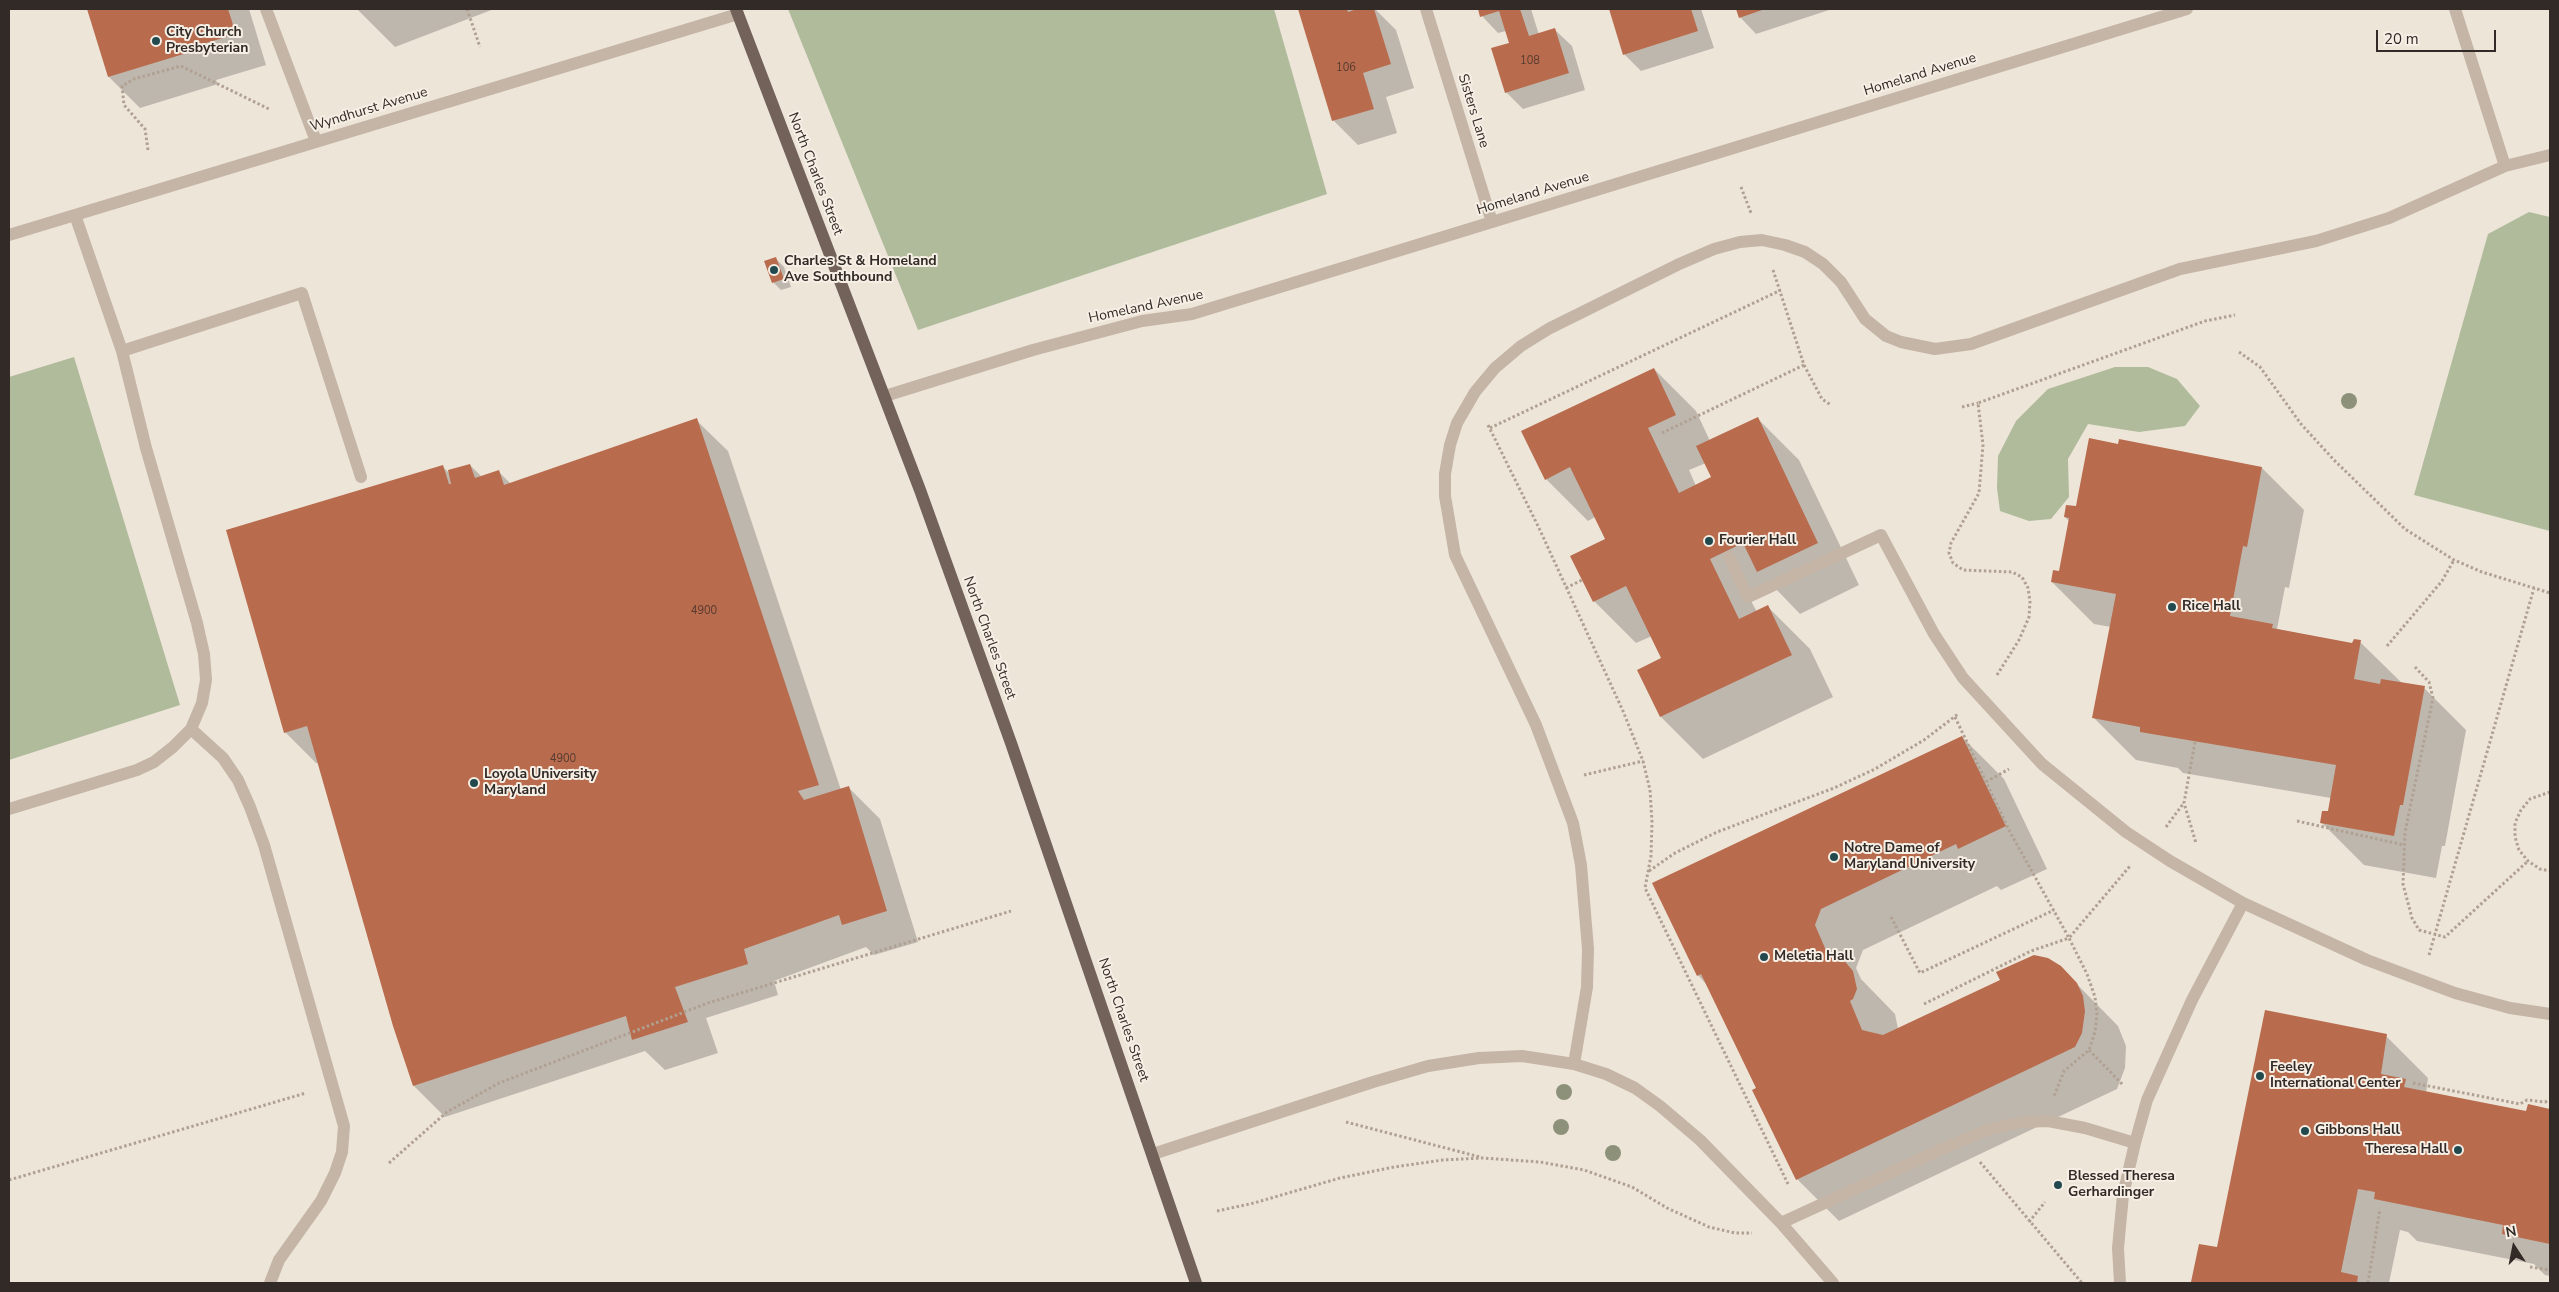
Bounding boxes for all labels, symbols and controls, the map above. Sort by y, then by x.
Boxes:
scale bar [2379,20,2499,52]
place label: City Church Presbyterian [166,25,248,58]
text: 20 m [2384,29,2419,49]
marker: City Church Presbyterian [150,35,162,47]
street label: Homeland Avenue [1862,50,1978,100]
house number: 108 [1520,54,1540,68]
house number: 106 [1336,61,1356,75]
street label: Sisters Lane [1454,72,1492,150]
street label: Wyndhurst Avenue [308,84,430,136]
street label: North Charles Street [784,110,846,238]
street label: Homeland Avenue [1475,169,1591,219]
place label: Charles St & Homeland Ave Southbound [784,254,937,286]
marker: Charles St & Homeland Ave Southbound [768,264,780,276]
street label: Homeland Avenue [1087,287,1205,327]
place label: Fourier Hall [1719,533,1796,549]
marker: Fourier Hall [1703,535,1715,547]
street label: North Charles Street [959,574,1019,702]
place label: Rice Hall [2182,599,2240,615]
marker: Rice Hall [2166,601,2178,613]
house number: 4900 [691,604,717,618]
house number: 4900 [550,752,576,766]
place label: Loyola University Maryland [484,767,597,800]
marker: Loyola University Maryland [468,777,480,789]
place label: Notre Dame of Maryland University [1844,841,1975,874]
marker: Notre Dame of Maryland University [1828,851,1840,863]
place label: Meletia Hall [1774,949,1853,965]
marker: Meletia Hall [1758,951,1770,963]
street label: North Charles Street [1094,956,1152,1084]
place label: Feeley International Center [2270,1060,2401,1092]
marker: Feeley International Center [2254,1070,2266,1082]
place label: Gibbons Hall [2315,1123,2400,1139]
marker: Gibbons Hall [2299,1125,2311,1137]
place label: Theresa Hall [2365,1142,2448,1158]
marker: Theresa Hall [2452,1144,2464,1156]
place label: Blessed Theresa Gerhardinger [2068,1169,2175,1202]
marker: Blessed Theresa Gerhardinger [2052,1179,2064,1191]
text: N [2504,1221,2518,1242]
north arrow [2489,1222,2539,1272]

